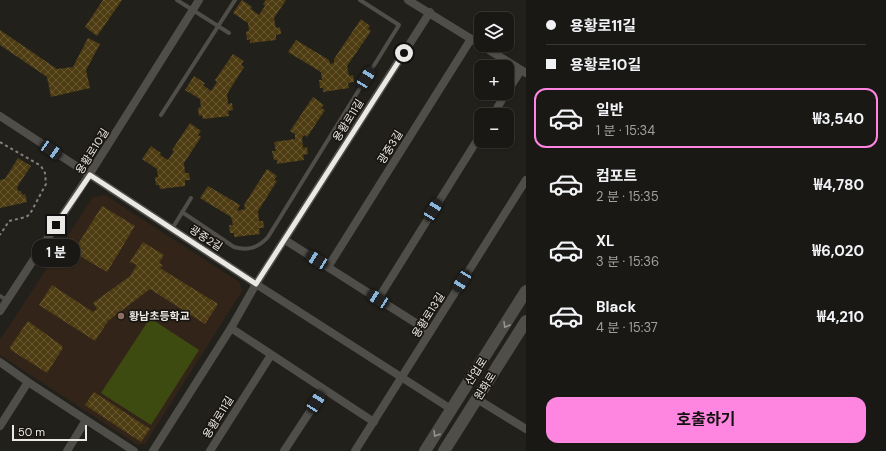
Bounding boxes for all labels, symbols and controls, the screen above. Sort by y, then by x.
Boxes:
map controls [474,12,514,148]
button: layers [474,12,514,52]
text: 용황로11길 [570,16,636,36]
route start [395,44,413,62]
text: 용황로10길 [570,55,641,75]
button: + [474,60,514,100]
car [355,65,377,91]
street label: 용황로11길 [330,96,366,144]
icon: car [548,100,584,136]
text: 일반 [596,100,624,120]
button: − [474,108,514,148]
text: ₩3,540 [813,109,864,129]
text: 1 분 · 15:34 [596,122,655,139]
street label: 용황로10길 [72,125,112,177]
street label: 광중3길 [374,128,406,166]
car [38,138,64,162]
icon: car [548,166,584,202]
text: 컴포트 [596,166,637,186]
text: ₩4,780 [814,175,864,195]
text: 2 분 · 15:35 [596,188,659,205]
car [422,197,444,223]
route end [47,216,65,234]
street label: 광중2길 [187,222,225,254]
text: XL [596,231,614,251]
icon: car [548,232,584,268]
callout: 1 분 [32,239,80,267]
text: ₩6,020 [812,241,864,261]
text: 1 분 [46,244,66,261]
car [304,249,330,271]
text: 3 분 · 15:36 [596,253,659,270]
car [451,268,473,294]
car [365,287,391,311]
street label: 용황로13길 [409,290,447,340]
text: Black [596,297,636,317]
icon: car [548,298,584,334]
text: ₩4,210 [817,307,864,327]
place label: 황남초등학교 [129,309,190,323]
marker: 황남초등학교 [116,311,126,321]
text: 4 분 · 15:37 [596,319,658,336]
one-way arrow [503,321,510,328]
street label: 산업로 [462,354,490,388]
street label: 원화로 [471,369,499,403]
car [304,389,328,415]
street label: 용황로11길 [200,393,236,441]
button: 호출하기 [546,397,866,443]
scale bar [12,423,87,442]
text: 50 m [18,425,45,439]
one-way arrow [433,430,440,437]

